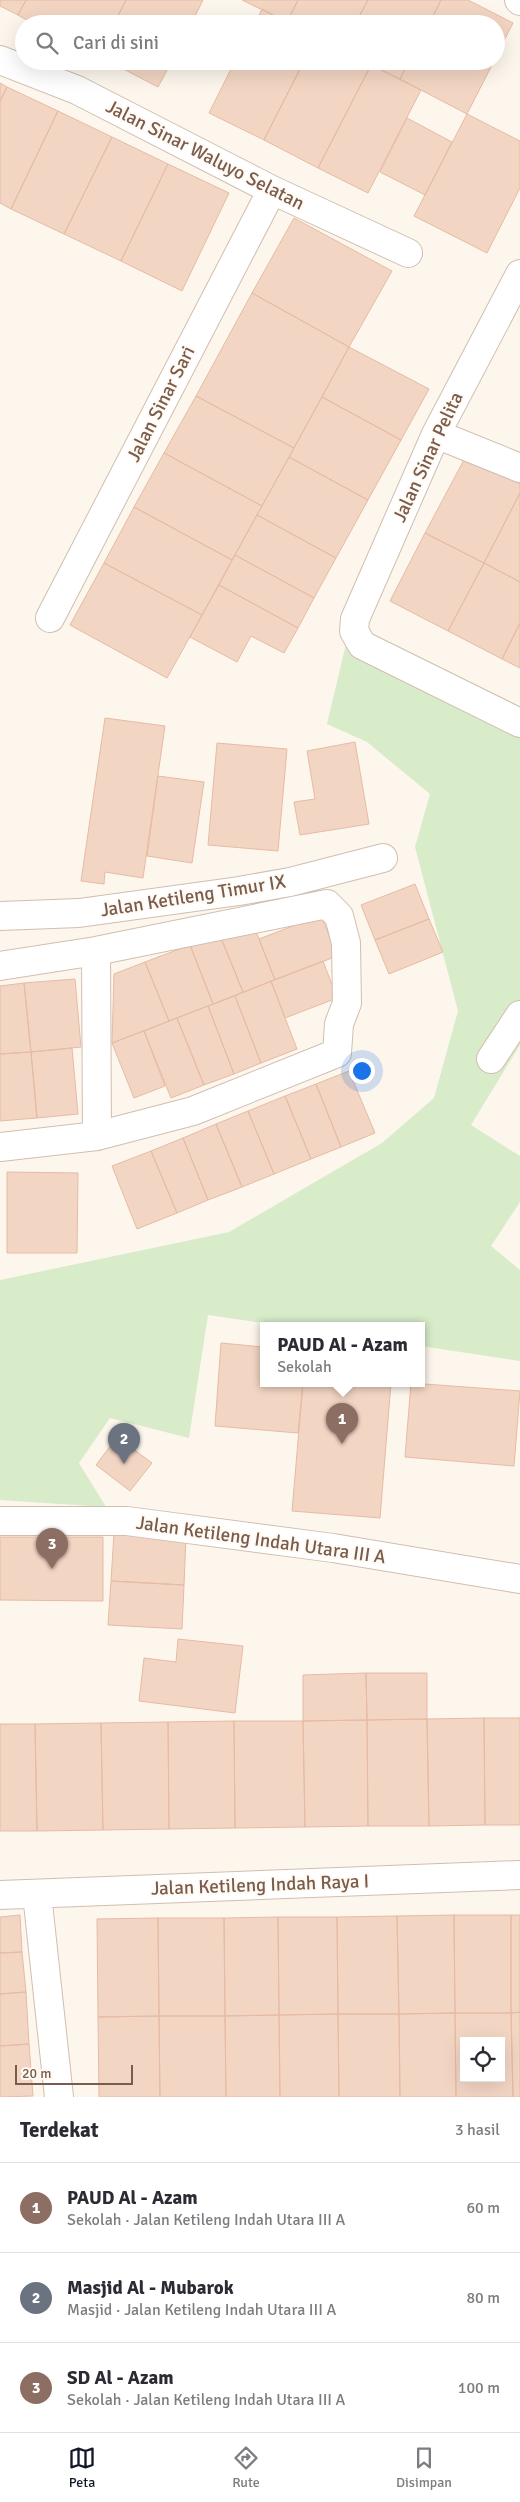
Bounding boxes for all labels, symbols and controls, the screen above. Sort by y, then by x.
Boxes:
search box [15,15,505,70]
icon: search [33,29,61,57]
text: Cari di sini [73,31,159,55]
street label: Jalan Sinar Waluyo Selatan [102,94,308,216]
street label: Jalan Sinar Sari [121,342,201,466]
street label: Jalan Sinar Pelita [387,388,469,526]
street label: Jalan Ketileng Timur IX [99,869,287,923]
your location [349,1058,375,1084]
popup [260,1322,425,1387]
text: PAUD Al - Azam [277,1333,408,1357]
text: Sekolah [277,1357,332,1377]
pin: 1 [326,1403,358,1444]
pin: 2 [108,1423,140,1464]
street label: Jalan Ketileng Indah Utara III A [135,1511,388,1569]
pin: 3 [36,1528,68,1569]
street label: Jalan Ketileng Indah Raya I [151,1869,369,1901]
map controls [460,2037,505,2082]
button: locate [460,2037,505,2082]
scale bar [15,2062,132,2085]
text: 20 m [22,2065,51,2082]
text: Terdekat [20,2117,99,2143]
text: 3 hasil [455,2120,500,2140]
text: PAUD Al - Azam [67,2186,198,2210]
text: 1 [32,2198,40,2218]
text: 60 m [466,2198,500,2218]
text: Sekolah · Jalan Ketileng Indah Utara III A [67,2210,345,2230]
text: Masjid Al - Mubarok [67,2276,234,2300]
text: 2 [32,2288,40,2308]
text: 80 m [466,2288,500,2308]
text: Masjid · Jalan Ketileng Indah Utara III A [67,2300,336,2320]
text: SD Al - Azam [67,2366,174,2390]
text: 3 [32,2378,40,2398]
text: 100 m [458,2378,500,2398]
text: Sekolah · Jalan Ketileng Indah Utara III A [67,2390,345,2410]
tab: Peta [68,2444,96,2491]
tab: Rute [232,2444,260,2491]
tab: Disimpan [396,2444,452,2491]

